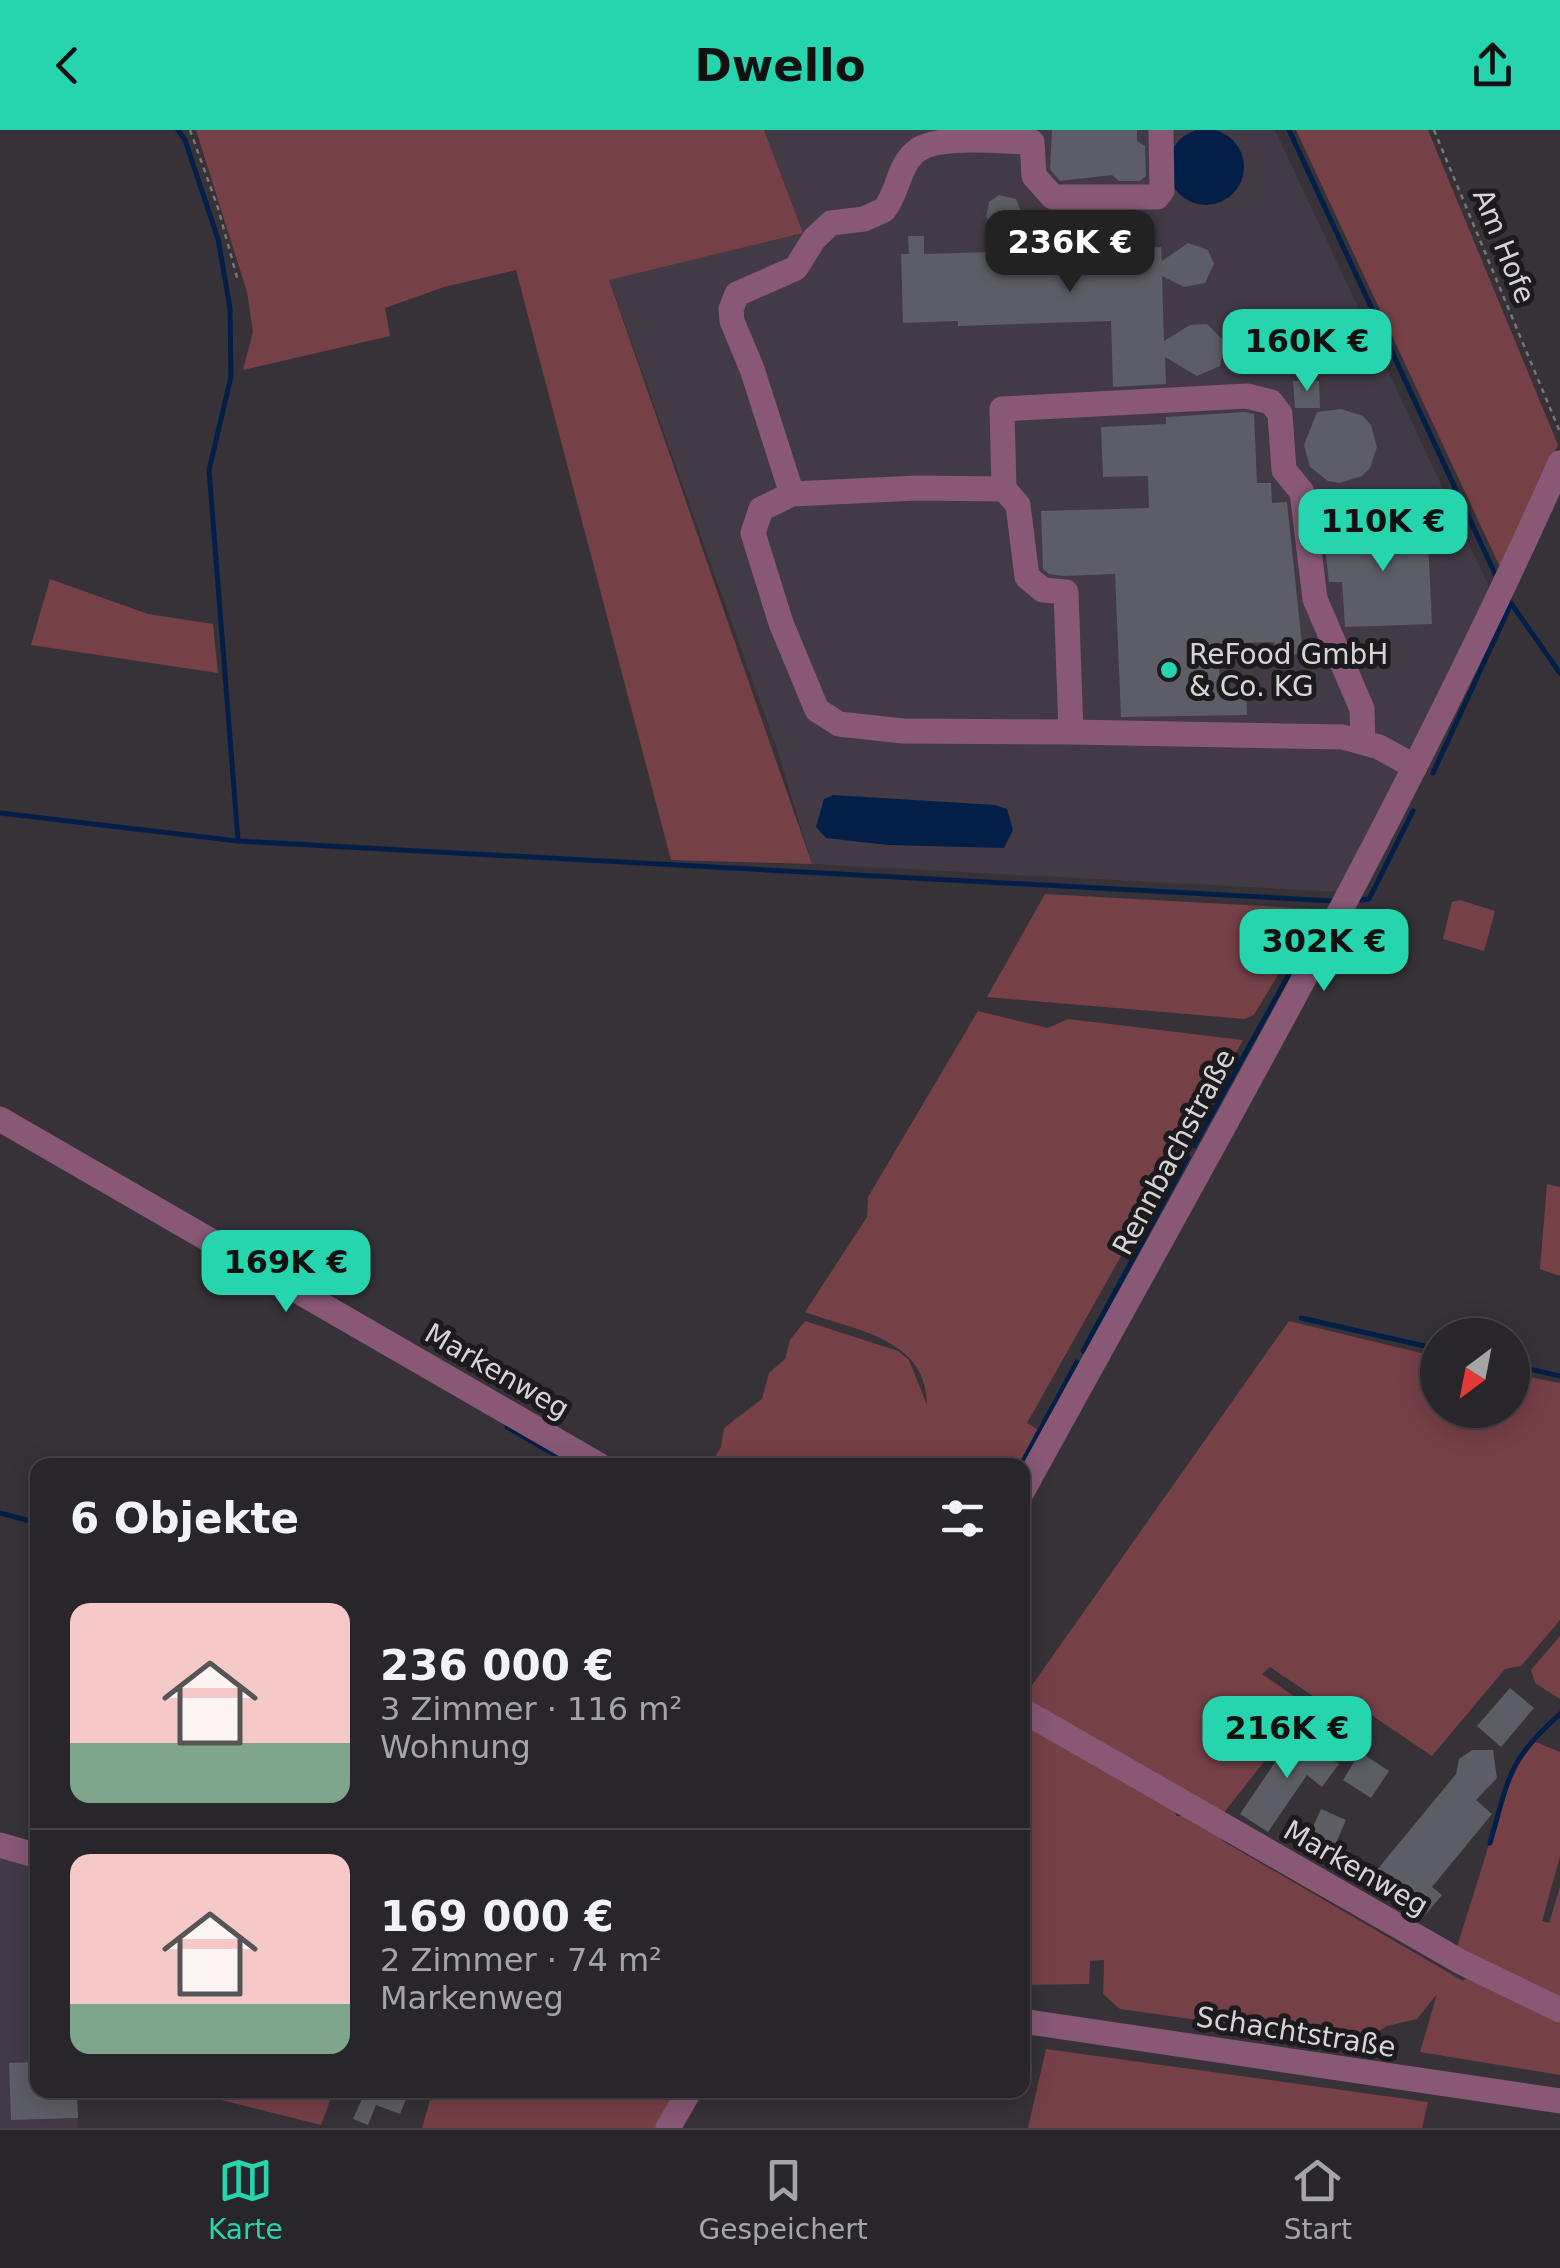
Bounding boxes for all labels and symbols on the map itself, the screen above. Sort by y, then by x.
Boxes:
street label: Am Hofe [1466,184,1542,308]
pin: 236K € [989,210,1151,295]
pin: 160K € [1226,309,1388,394]
pin: 110K € [1302,489,1464,574]
place label: ReFood GmbH & Co. KG [1189,638,1388,703]
marker: ReFood GmbH & Co. KG [1158,659,1180,681]
pin: 302K € [1243,909,1405,994]
street label: Rennbachstraße [1106,1044,1242,1260]
pin: 169K € [205,1230,367,1315]
street label: Markenweg [419,1316,575,1426]
north arrow [1420,1318,1530,1428]
pin: 216K € [1206,1696,1368,1781]
street label: Markenweg [1278,1813,1434,1923]
street label: Schachtstraße [1194,2000,1398,2064]

